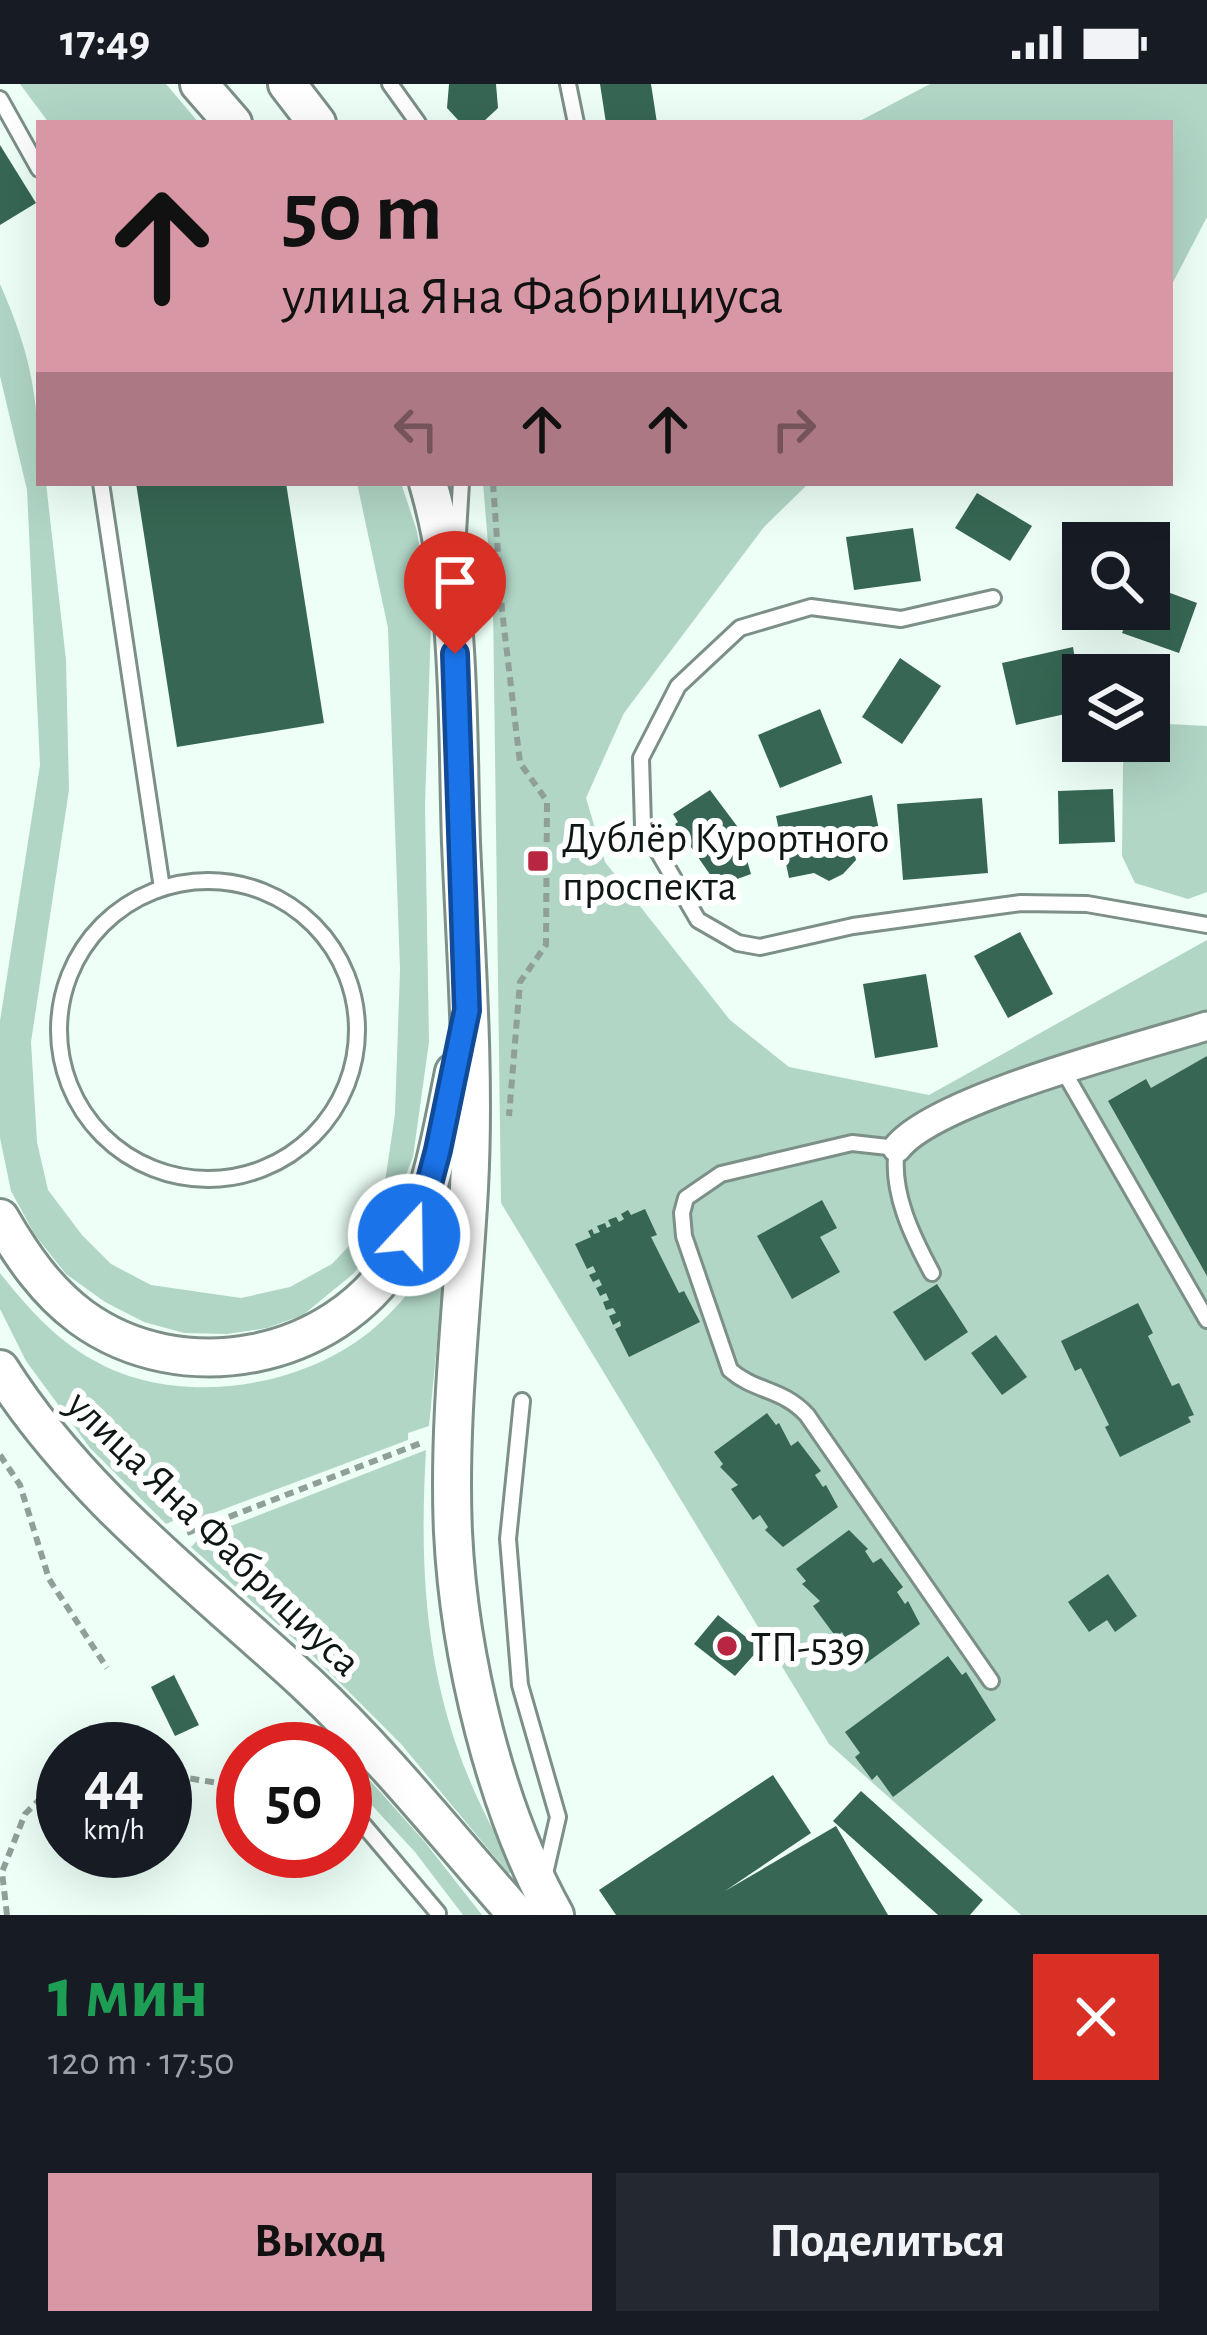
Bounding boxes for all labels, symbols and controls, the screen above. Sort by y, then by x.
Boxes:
text: 17:49 [60,19,150,64]
icon: ahead [84,168,240,324]
text: 50 m [282,172,443,256]
text: улица Яна Фабрициуса [282,270,783,324]
icon: left [383,396,449,462]
icon: ahead [509,396,575,462]
icon: ahead [635,396,701,462]
icon: right [761,396,827,462]
map controls [1062,522,1170,762]
button: search [1062,522,1170,630]
pin [404,531,506,654]
icon: arrive [422,549,488,615]
button: layers [1062,654,1170,762]
place label: Дублёр Курортного проспекта [562,818,889,908]
marker: Дублёр Курортного проспекта [525,848,551,874]
position arrow [346,1172,472,1298]
street label: улица Яна Фабрициуса [58,1382,368,1684]
place label: ТП-539 [751,1627,865,1669]
marker: ТП-539 [714,1633,740,1659]
speed limit sign: 50 [216,1722,372,1878]
text: 44 [84,1755,144,1815]
text: km/h [83,1815,145,1845]
button: close [1033,1954,1159,2080]
text: 1 мин [48,1958,209,2030]
text: 120 m · 17:50 [48,2043,235,2082]
button: Выход [48,2173,592,2311]
button: Поделиться [616,2173,1159,2311]

